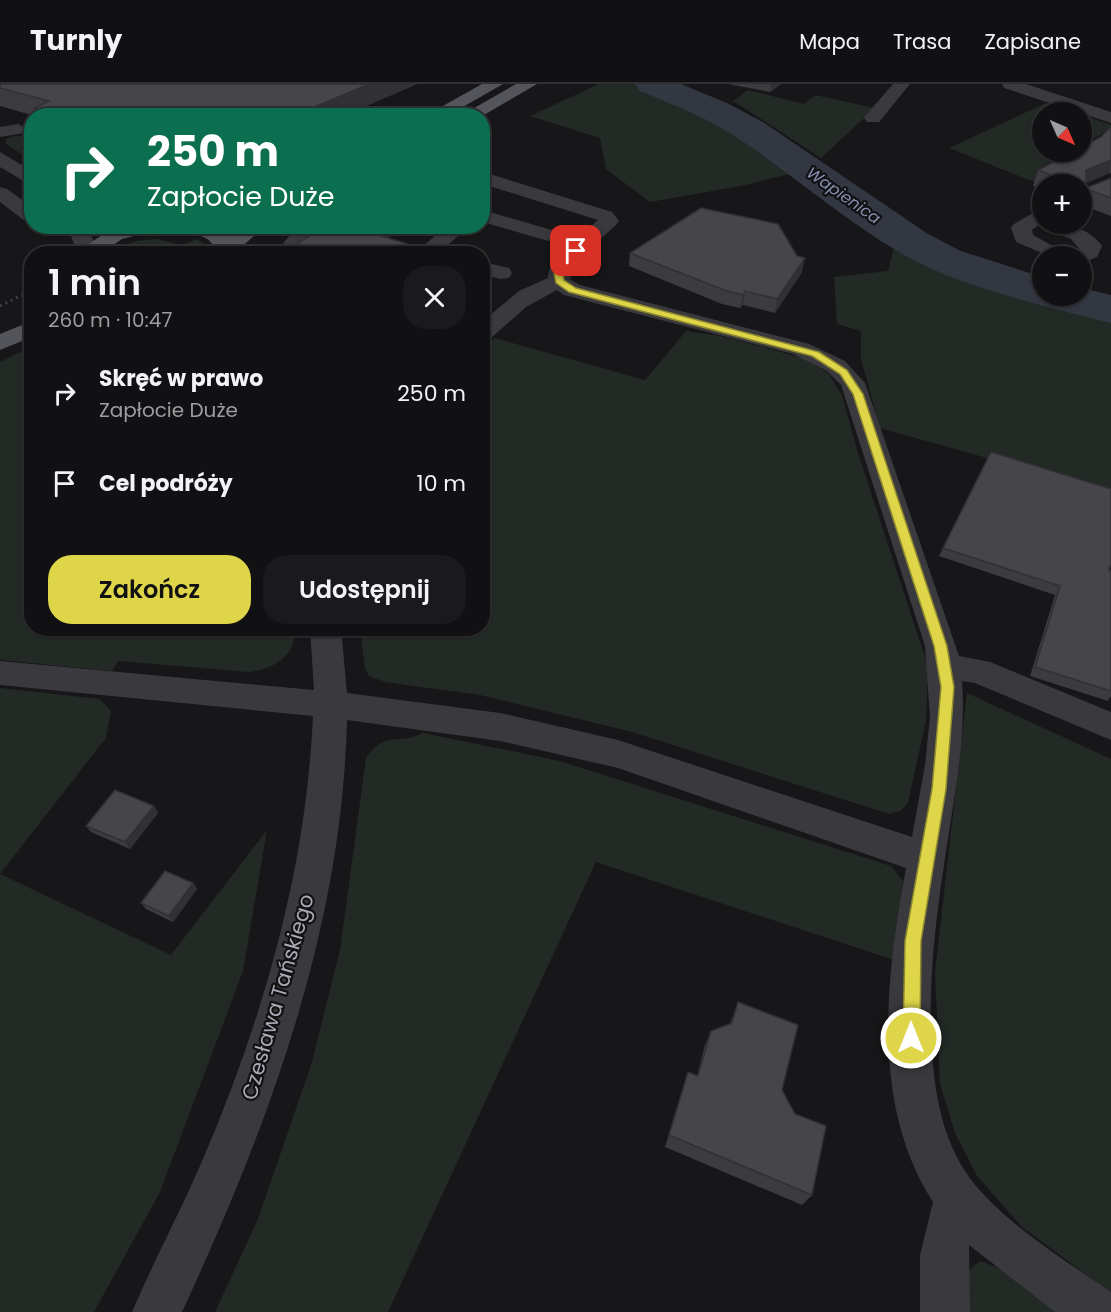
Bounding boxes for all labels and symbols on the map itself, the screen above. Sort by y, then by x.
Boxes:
north arrow [1032,102,1092,162]
water label: Wapienica [802,161,886,230]
pin [550,225,601,276]
street label: Czesława Tańskiego [234,891,321,1103]
position arrow [879,1006,943,1070]

